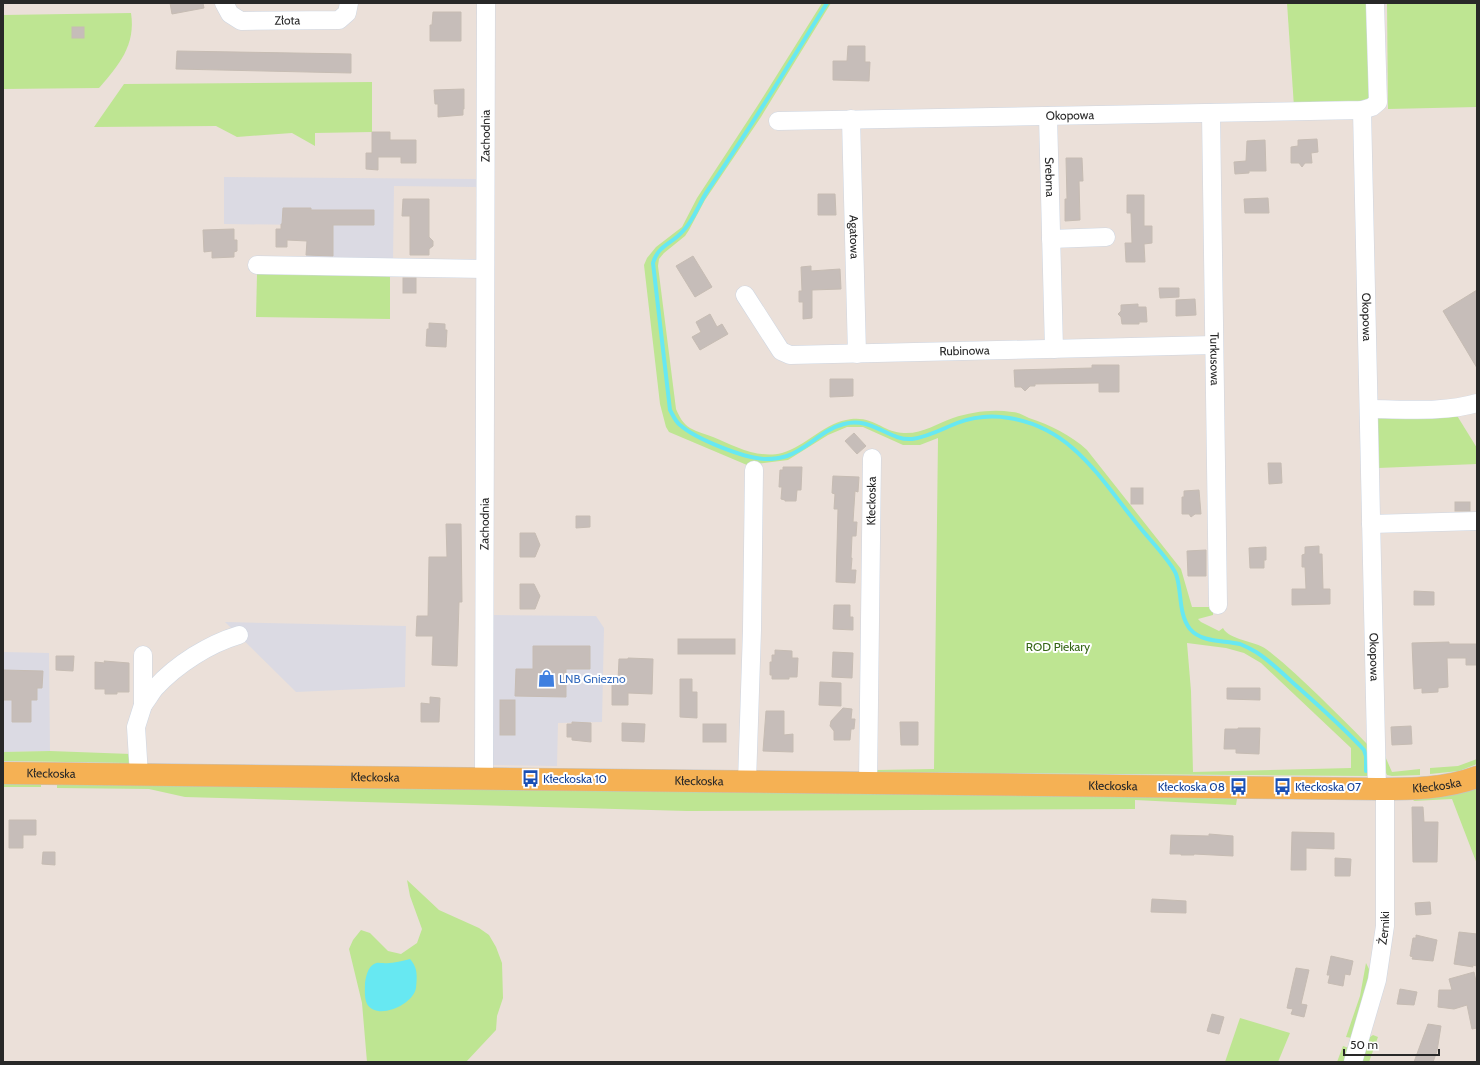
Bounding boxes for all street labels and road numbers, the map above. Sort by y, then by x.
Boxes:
street label: Złota [274,12,301,28]
street label: Okopowa [1046,107,1095,123]
street label: Zachodnia [478,109,493,162]
street label: Srebrna [1042,157,1058,197]
street label: Agatowa [846,215,863,259]
street label: Okopowa [1359,292,1375,342]
street label: Turkusowa [1207,332,1223,386]
street label: Rubinowa [939,342,990,358]
street label: Kłeckoska [863,476,879,526]
street label: Zachodnia [477,497,492,550]
street label: Okopowa [1367,632,1383,682]
street label: Kłeckoska [26,765,76,781]
street label: Kłeckoska [350,769,400,785]
street label: Kłeckoska [674,773,724,788]
street label: Kłeckoska [1412,774,1463,795]
street label: Kłeckoska [1088,778,1138,793]
street label: Żerniki [1374,911,1392,946]

